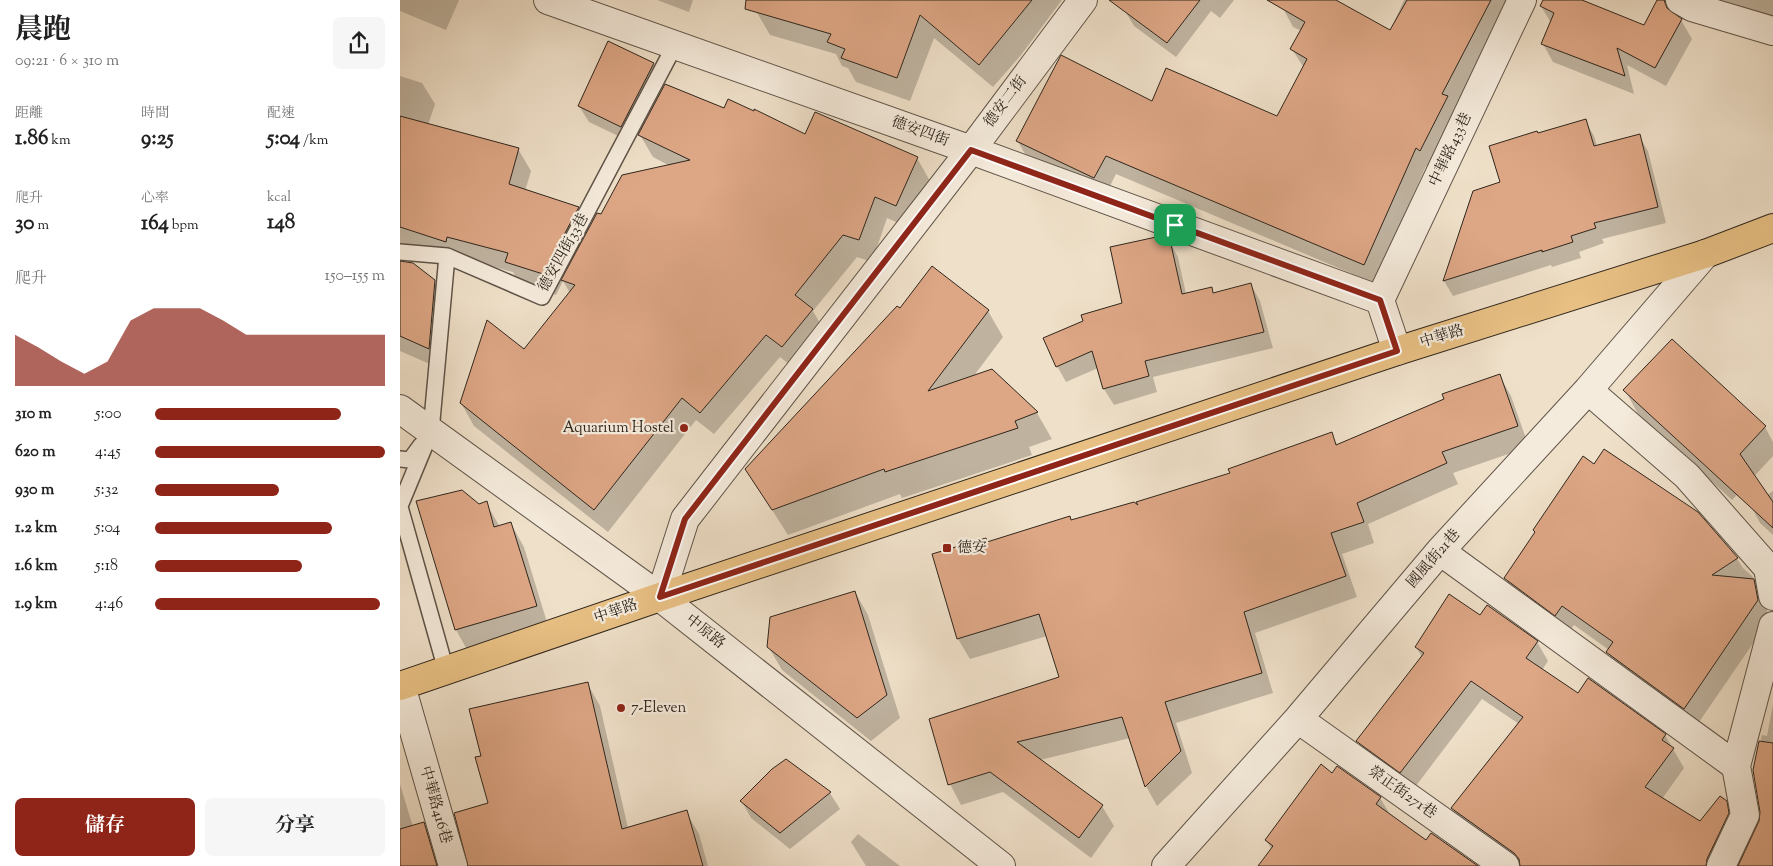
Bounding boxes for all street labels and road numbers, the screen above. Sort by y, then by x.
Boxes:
street label: 德安二街 [980,72,1032,132]
street label: 中華路433巷 [1425,109,1477,191]
street label: 德安四街 [888,112,952,152]
street label: 德安四街33巷 [534,210,594,296]
street label: 中華路 [1417,320,1467,354]
street label: 國風街21巷 [1402,525,1466,593]
street label: 中華路 [591,595,641,629]
street label: 中原路 [681,610,729,654]
street label: 榮正街271巷 [1363,762,1441,824]
street label: 中華路416巷 [414,764,456,846]

